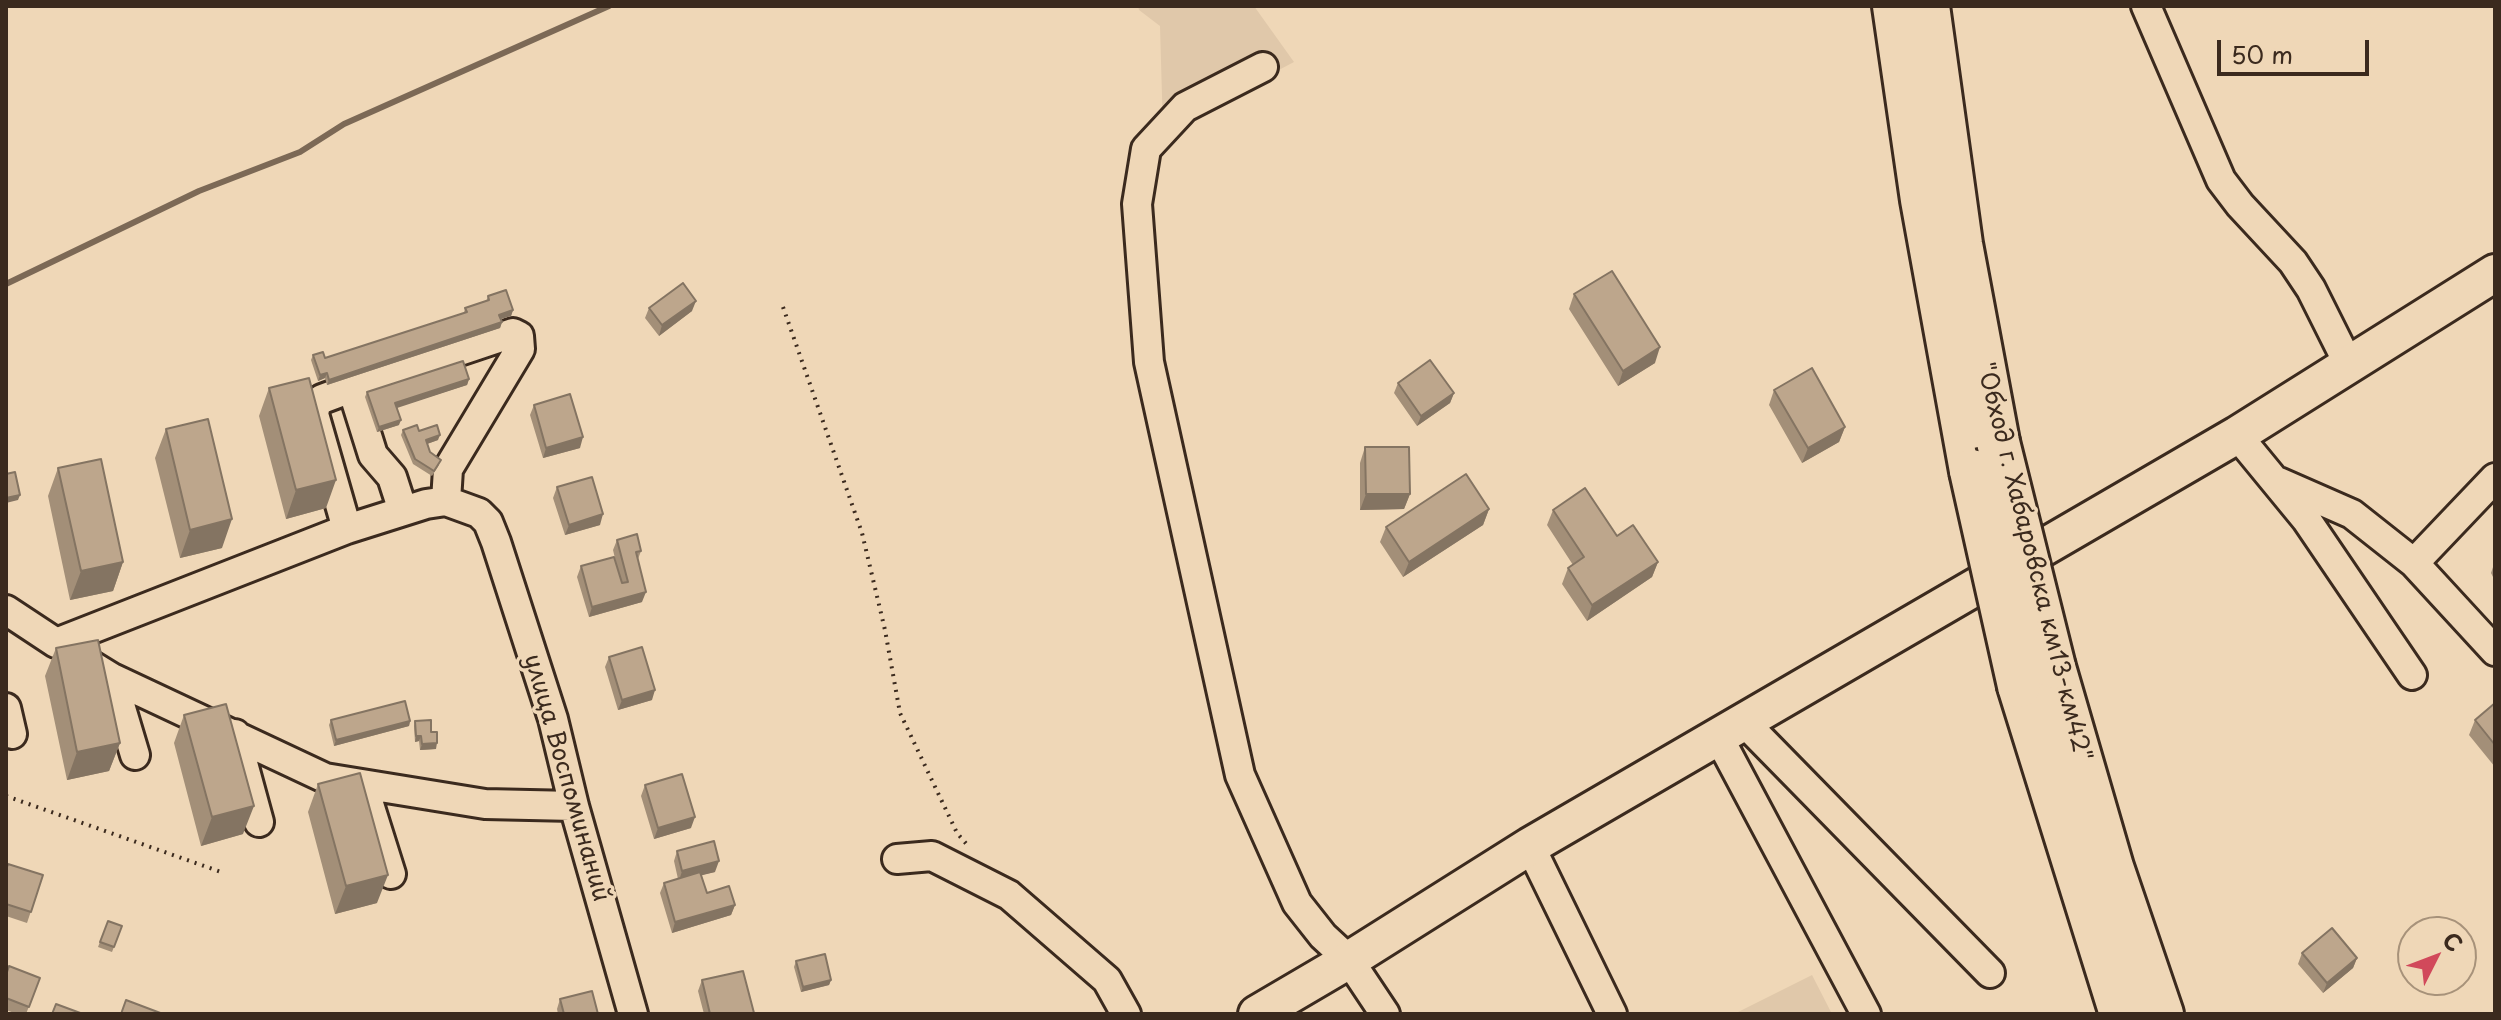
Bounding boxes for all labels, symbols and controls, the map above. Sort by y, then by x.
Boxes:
scale bar [2221,24,2373,74]
text: 50 m [2231,36,2293,72]
street label: "Обход г. Хабаровска км13-км42" [1969,360,2097,764]
street label: улица Воспоминаний [517,651,615,905]
north arrow [2397,916,2477,996]
text: С [2436,924,2472,958]

